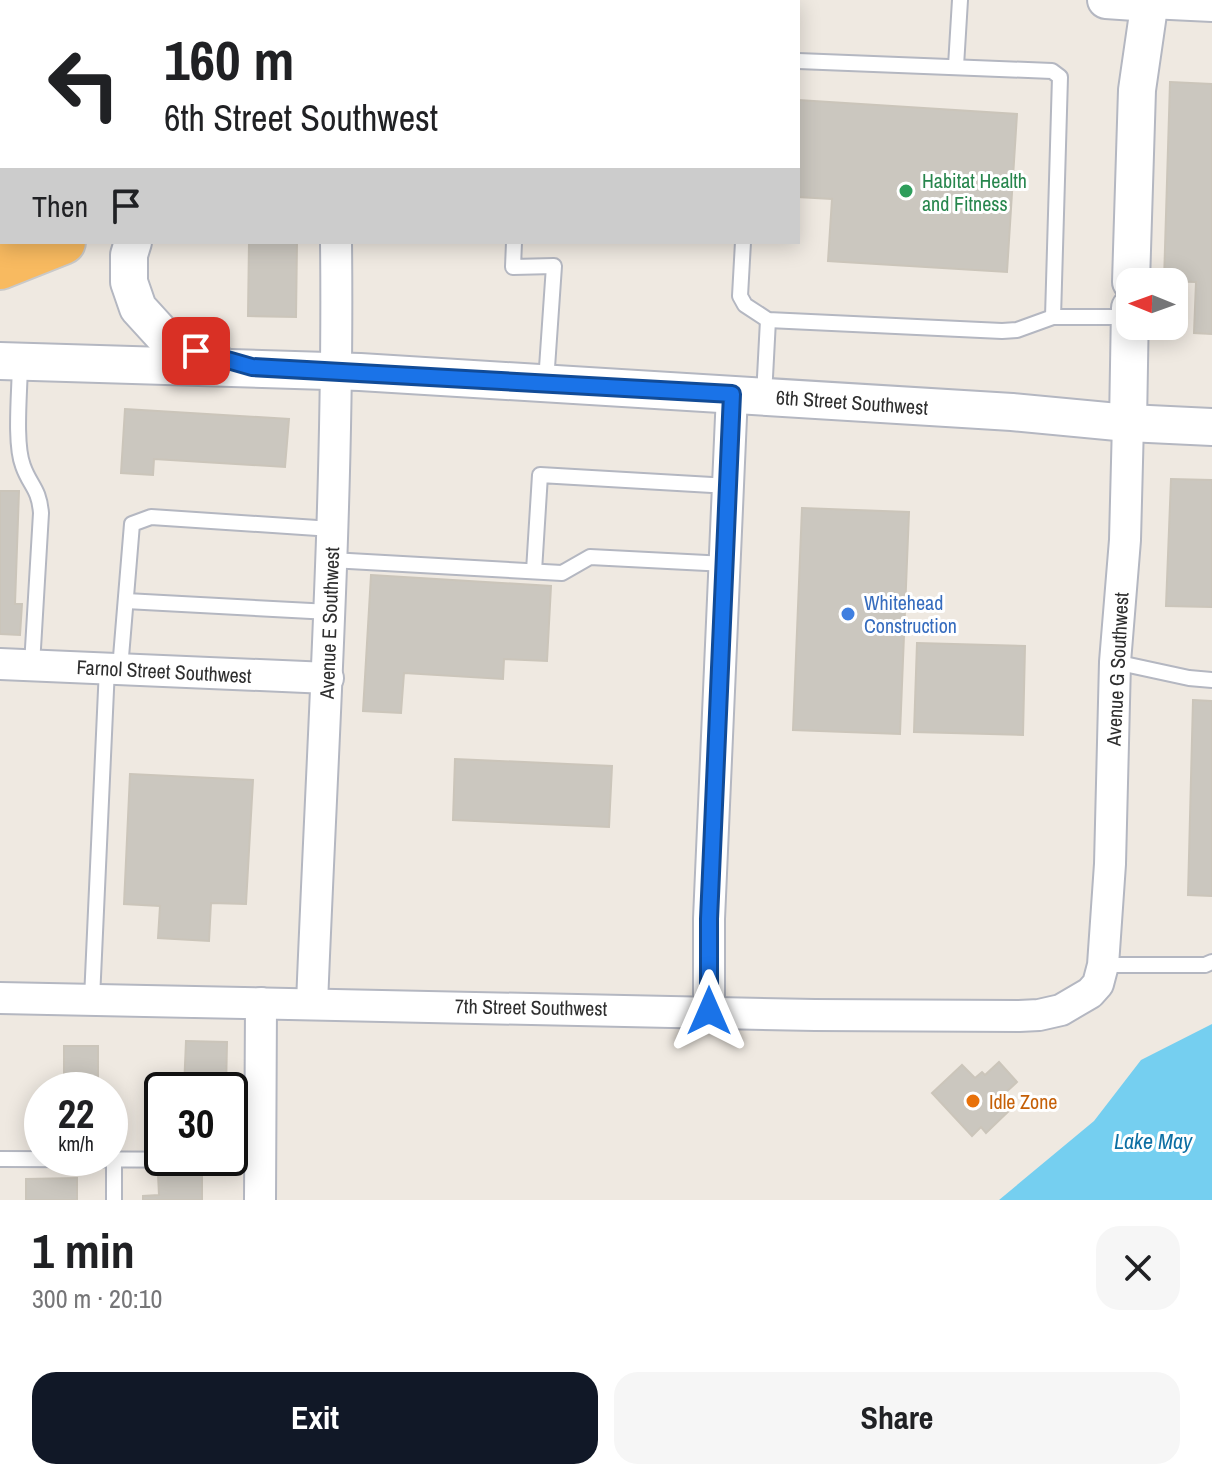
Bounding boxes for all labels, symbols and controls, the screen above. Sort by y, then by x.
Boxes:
text: 160 m [164,22,294,97]
icon: left [32,32,136,136]
text: 6th Street Southwest [164,94,438,142]
place label: Habitat Health and Fitness [922,167,1027,217]
marker: Habitat Health and Fitness [897,182,915,200]
icon: arrive [104,184,148,228]
text: Then [32,186,88,226]
north arrow [1116,268,1188,340]
map controls [1116,268,1188,340]
pin [162,317,230,385]
icon: arrive [174,329,218,373]
street label: 6th Street Southwest [775,383,929,421]
street label: Avenue E Southwest [313,546,345,700]
place label: Whitehead Construction [864,589,957,639]
street label: Avenue G Southwest [1099,591,1135,748]
marker: Whitehead Construction [839,605,857,623]
street label: Farnol Street Southwest [76,653,253,689]
position arrow [667,969,751,1053]
street label: 7th Street Southwest [455,992,608,1022]
speed limit sign: 30 [144,1072,248,1176]
text: 22 [58,1087,94,1140]
place label: Idle Zone [989,1088,1057,1115]
marker: Idle Zone [964,1092,982,1110]
water label: Lake May [1114,1126,1193,1156]
text: km/h [58,1130,94,1157]
text: 1 min [32,1218,135,1283]
button: close [1096,1226,1180,1310]
text: 300 m · 20:10 [32,1281,162,1316]
button: Exit [32,1372,598,1464]
button: Share [614,1372,1180,1464]

